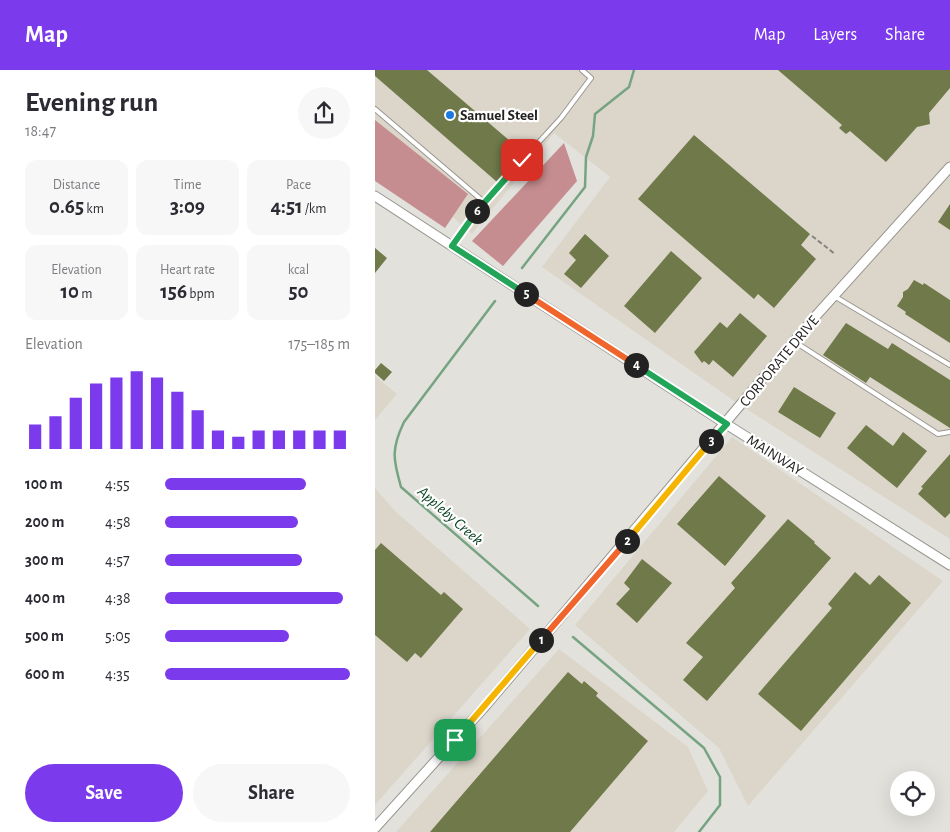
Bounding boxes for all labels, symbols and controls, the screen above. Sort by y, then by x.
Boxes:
text: Map [25,23,68,47]
text: Map [754,26,785,44]
text: Layers [813,26,857,44]
text: Share [885,26,925,44]
button: share [298,87,350,139]
text: Evening run [25,89,158,117]
place label: Samuel Steel [460,108,538,123]
marker: Samuel Steel [444,109,456,121]
text: 18:47 [25,123,56,139]
pin [501,139,543,181]
icon: check [508,146,536,174]
text: Distance [53,178,100,192]
text: Time [174,178,201,192]
text: Pace [286,178,311,192]
text: 0.65 [49,196,84,217]
text: 3:09 [170,196,205,217]
text: 4:51 [271,196,303,217]
pin: 6 [465,198,489,224]
text: km [84,202,104,216]
text: /km [303,202,326,216]
text: 6 [474,204,481,218]
text: Elevation [51,263,102,277]
text: Heart rate [160,263,215,277]
text: kcal [288,263,309,277]
text: 10 [60,281,79,302]
text: 156 [160,281,187,302]
text: 50 [288,281,309,302]
pin: 5 [513,282,539,306]
text: m [79,287,93,301]
text: bpm [187,287,215,301]
text: 5 [523,287,530,301]
street label: CORPORATE DRIVE [737,313,822,410]
text: Elevation [25,336,83,352]
text: 175–185 m [288,336,350,352]
pin: 4 [623,352,649,378]
text: 4 [633,358,640,372]
pin: 3 [699,428,723,454]
street label: MAINWAY [744,432,806,479]
text: 3 [708,434,715,448]
text: 100 m [25,476,63,492]
text: 4:55 [105,476,130,492]
water label: Appleby Creek [413,483,486,549]
text: 200 m [25,514,65,530]
text: 4:58 [105,514,131,530]
pin: 2 [615,528,639,554]
text: 2 [624,534,631,548]
text: 300 m [25,552,64,568]
text: 4:57 [105,552,130,568]
text: 400 m [25,590,65,606]
text: 4:38 [105,590,131,606]
text: 500 m [25,628,64,644]
text: 5:05 [105,628,131,644]
pin: 1 [529,628,553,652]
text: 1 [539,633,544,647]
text: 600 m [25,666,65,682]
text: 4:35 [105,666,130,682]
pin [434,719,476,761]
icon: arrive [441,726,469,754]
button: Save [25,764,183,822]
button: Share [193,764,350,822]
map controls [890,771,935,816]
button: locate [890,771,935,816]

